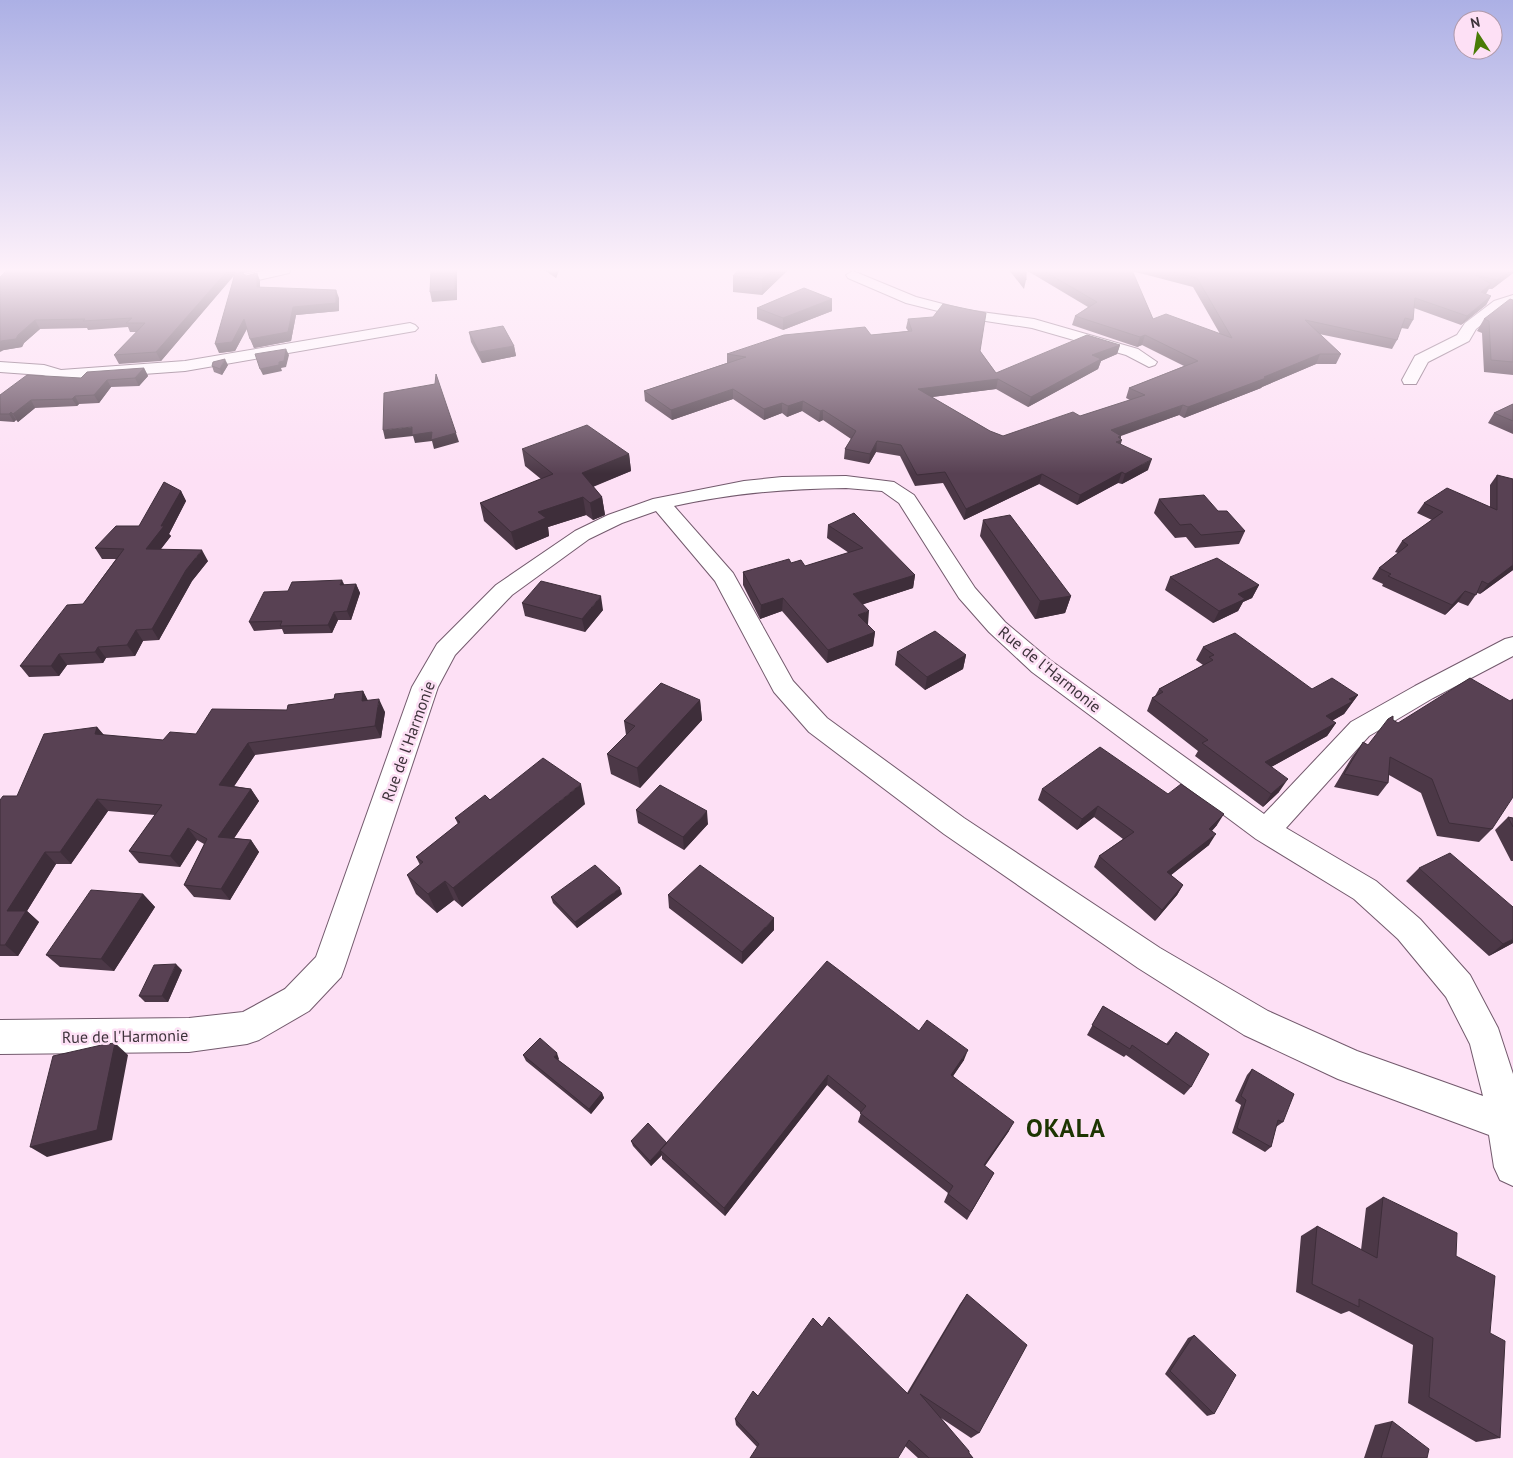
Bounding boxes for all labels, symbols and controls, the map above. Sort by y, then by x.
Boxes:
north arrow [1453,10,1503,60]
text: N [1469,13,1482,32]
street label: Rue de l'Harmonie [995,621,1105,717]
street label: Rue de l'Harmonie [377,678,439,804]
street label: Rue de l'Harmonie [62,1025,188,1047]
district label: OKALA [1026,1112,1106,1144]

